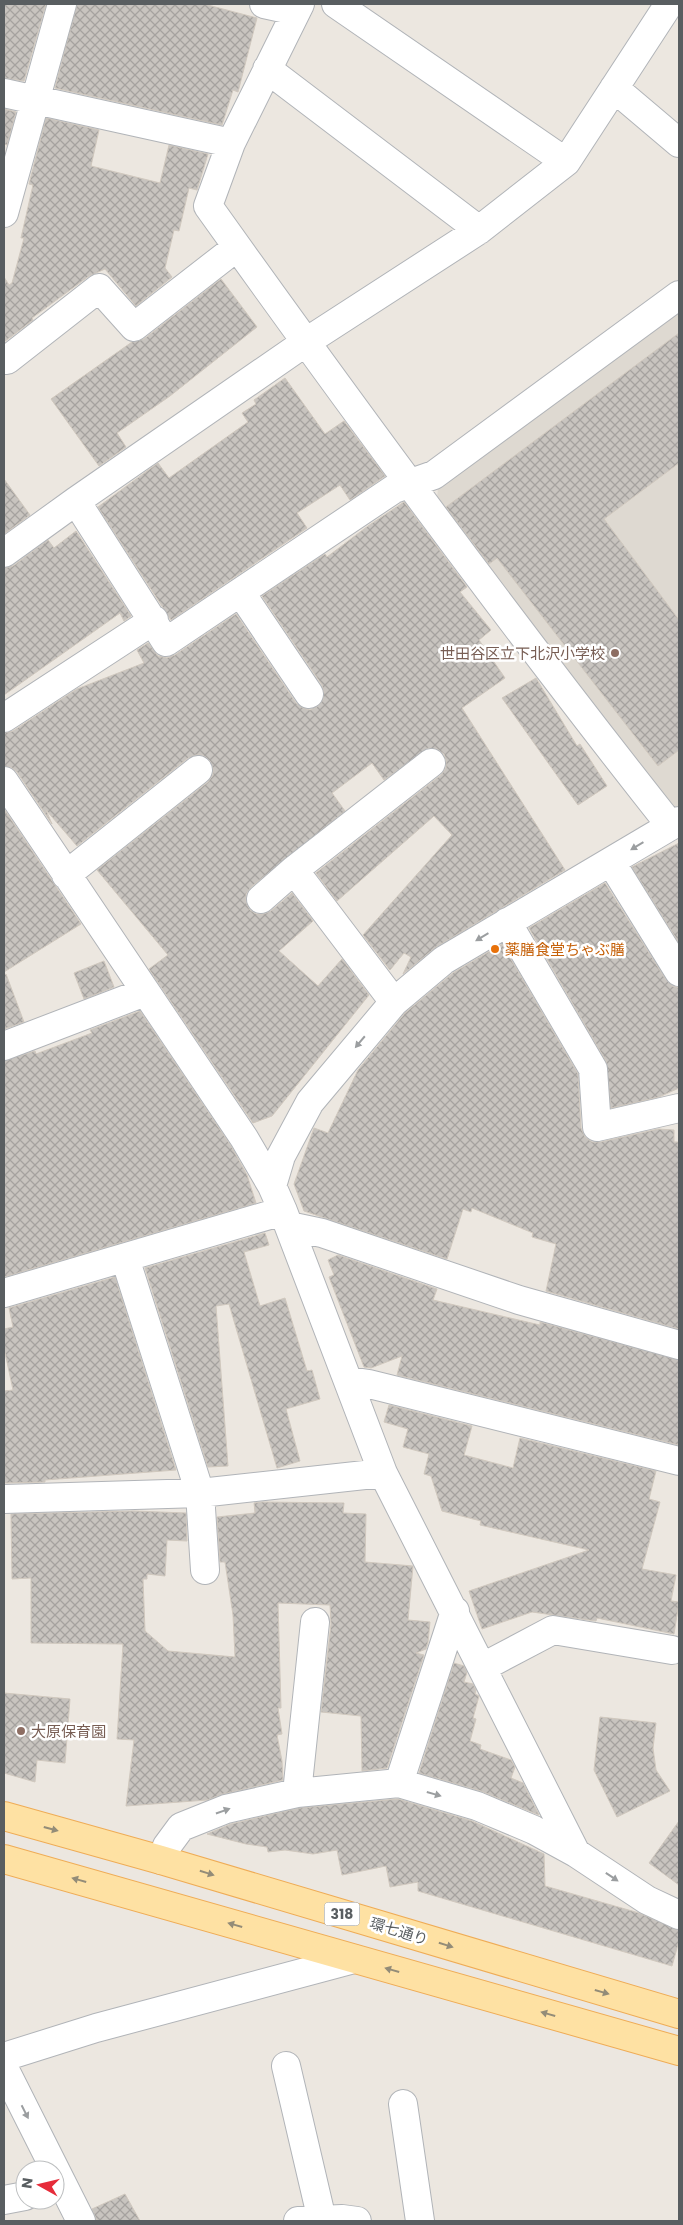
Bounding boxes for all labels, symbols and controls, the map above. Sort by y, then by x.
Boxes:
place label: 世田谷区立下北沢小学校 [440,643,605,664]
marker: 世田谷区立下北沢小学校 [609,647,621,659]
one-way arrow [631,842,644,851]
one-way arrow [475,932,488,941]
place label: 薬膳食堂ちゃぶ膳 [505,939,625,960]
marker: 薬膳食堂ちゃぶ膳 [489,943,501,955]
one-way arrow [354,1036,366,1048]
place label: 大原保育園 [31,1721,106,1742]
marker: 大原保育園 [15,1725,27,1737]
one-way arrow [427,1790,442,1798]
one-way arrow [216,1807,231,1814]
one-way arrow [43,1825,58,1833]
one-way arrow [200,1870,215,1878]
one-way arrow [605,1872,619,1882]
one-way arrow [72,1876,87,1884]
road number: 318 [324,1902,360,1926]
street label: 環七通り [367,1912,431,1950]
one-way arrow [228,1921,243,1929]
one-way arrow [439,1942,454,1950]
one-way arrow [384,1966,399,1974]
one-way arrow [595,1988,610,1996]
one-way arrow [541,2010,556,2018]
one-way arrow [21,2105,29,2119]
north arrow [15,2160,65,2210]
text: N [16,2177,38,2190]

